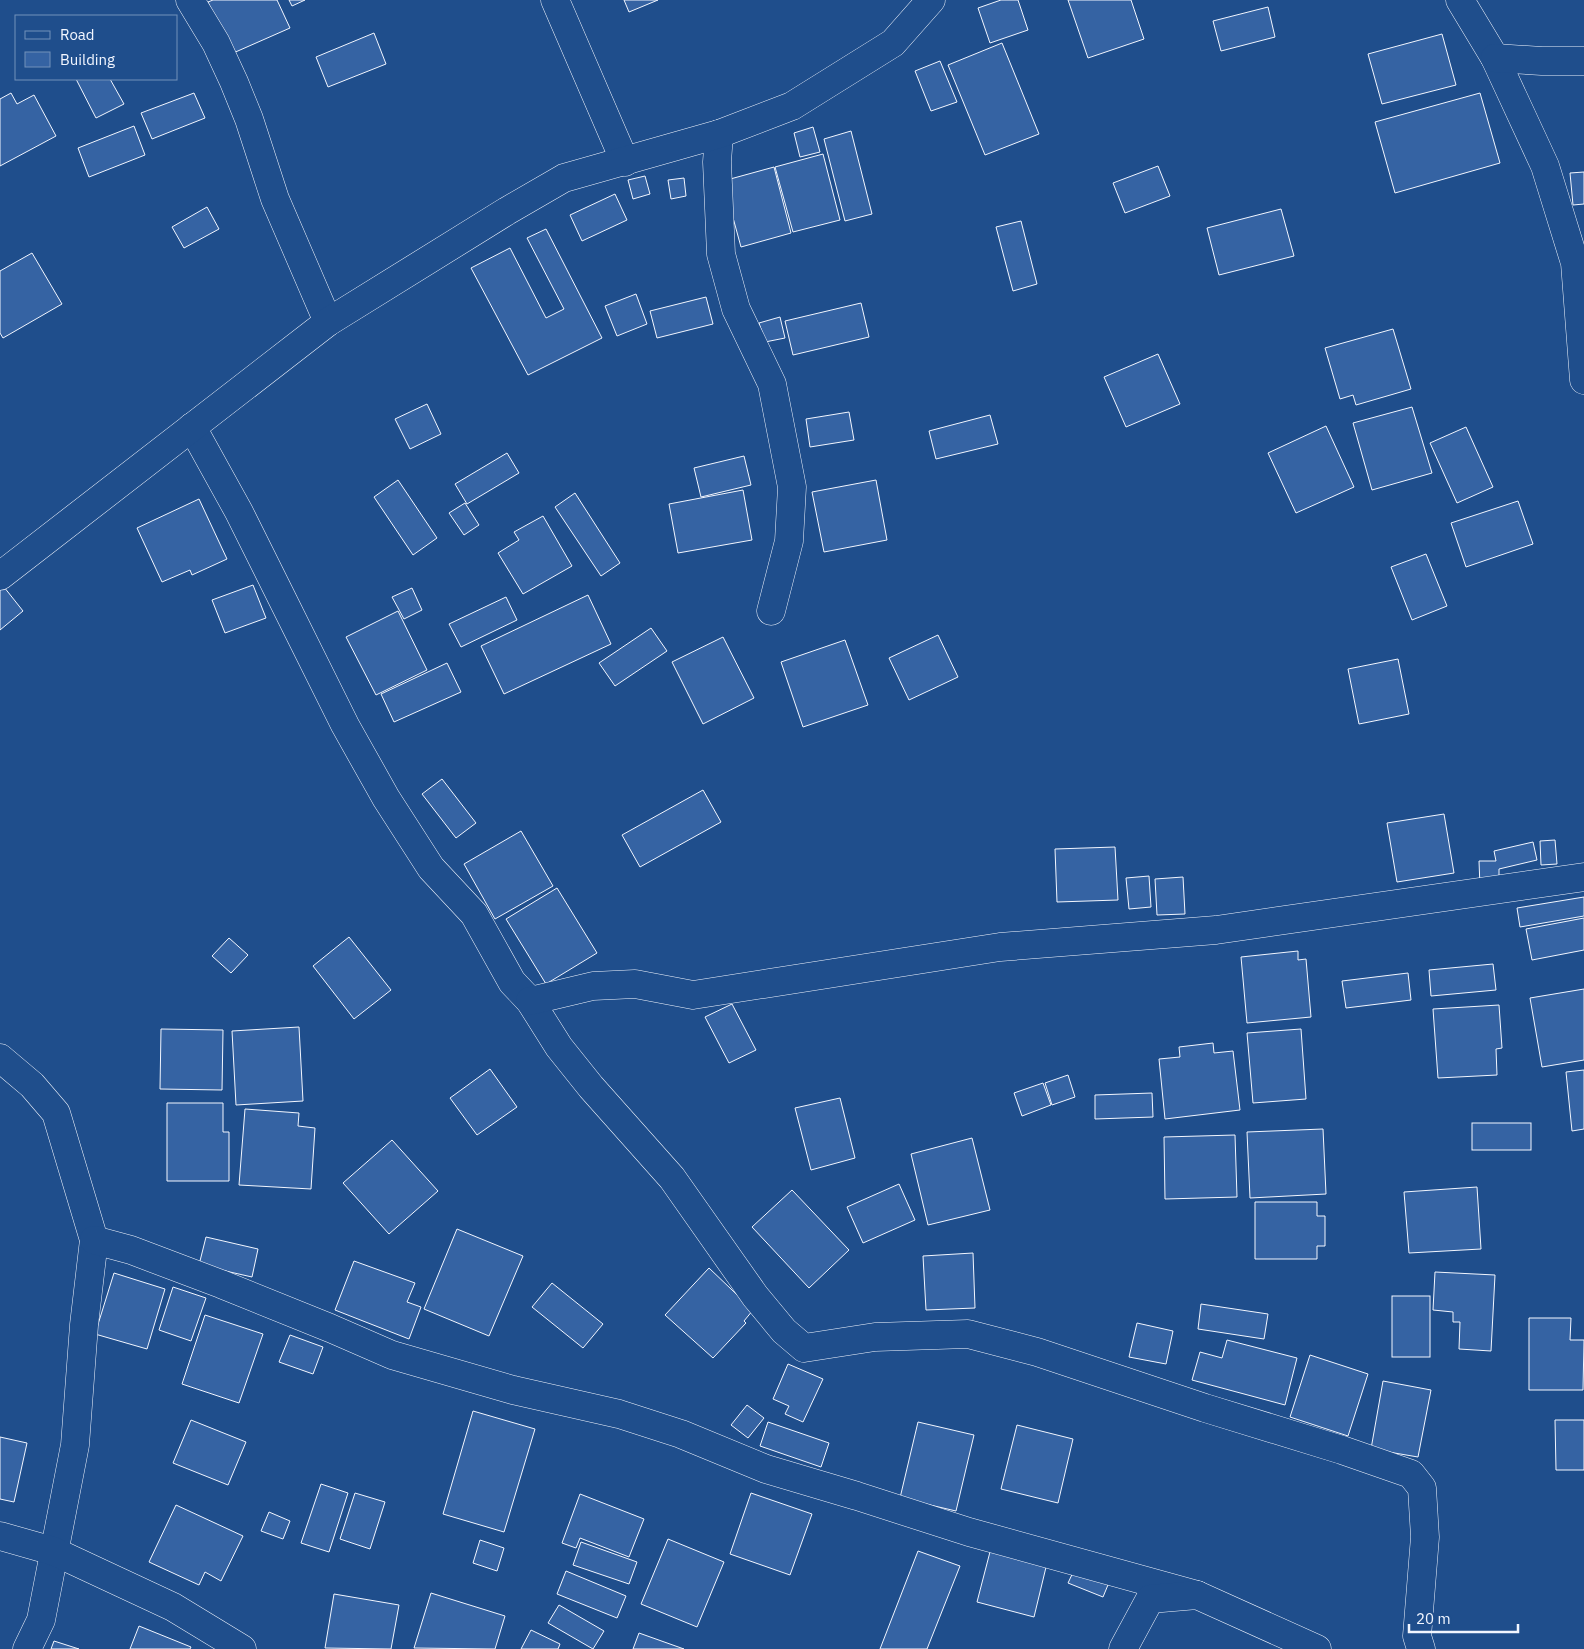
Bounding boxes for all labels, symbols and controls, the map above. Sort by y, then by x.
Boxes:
legend [15,15,178,80]
text: Road [60,25,95,44]
text: Building [60,50,115,69]
scale bar [1409,1602,1518,1634]
text: 20 m [1416,1609,1451,1628]

